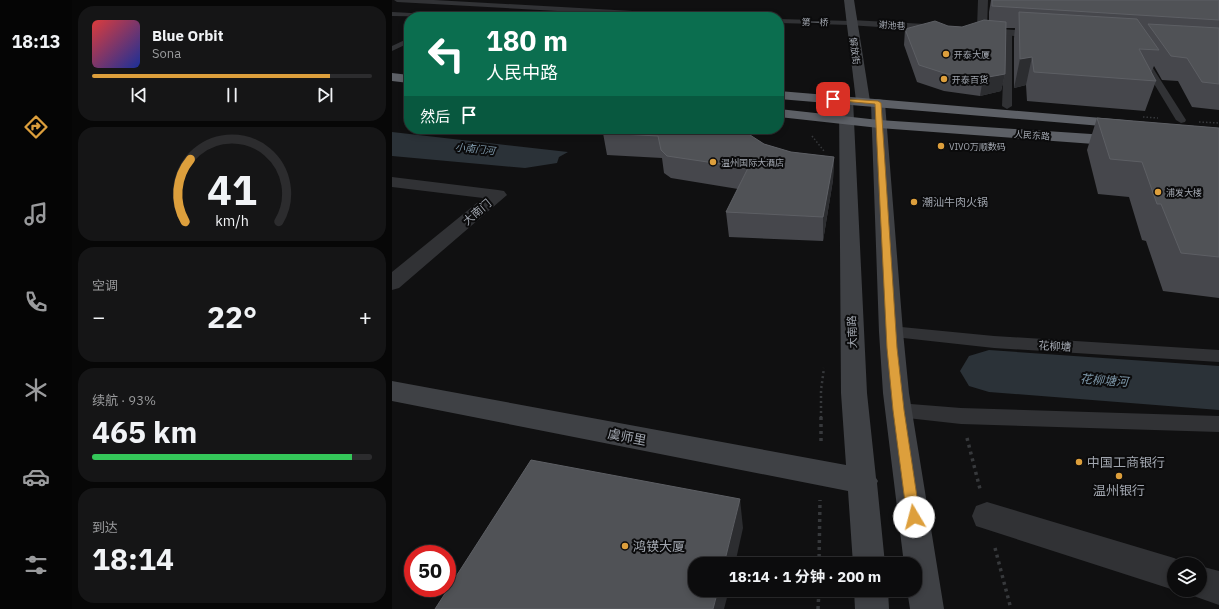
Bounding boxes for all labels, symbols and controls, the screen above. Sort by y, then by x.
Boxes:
street label: 第一桥 [801,16,830,28]
street label: 谢池巷 [878,19,906,31]
text: 180 m [486,22,568,59]
text: Blue Orbit [152,26,223,45]
icon: left [420,28,472,80]
text: 18:13 [11,30,61,53]
street label: 解放街 [848,37,862,65]
text: Sona [152,45,181,62]
marker: 开泰大厦 [941,49,951,59]
place label: 开泰大厦 [954,49,990,60]
text: 人民中路 [486,61,558,84]
marker: 开泰百货 [939,74,949,84]
place label: 开泰百货 [952,74,988,85]
pin [816,82,850,116]
icon: previous [128,84,150,106]
icon: pause [221,84,243,106]
icon: next [314,84,336,106]
icon: arrive [822,88,844,110]
icon: arrive [458,104,480,126]
text: 然后 [420,107,450,126]
icon: directions [22,113,50,141]
street label: 人民东路 [1014,128,1050,142]
water label: 小南门河 [454,140,498,158]
marker: VIVO万顺数码 [936,141,946,151]
place label: VIVO万顺数码 [949,141,1006,152]
marker: 温州国际大酒店 [708,157,718,167]
place label: 温州国际大酒店 [721,157,784,168]
text: 41 [207,162,257,216]
marker: 浦发大楼 [1153,187,1163,197]
place label: 浦发大楼 [1166,187,1202,198]
place label: 潮汕牛肉火锅 [922,195,988,209]
street label: 大南门 [460,196,494,228]
marker: 潮汕牛肉火锅 [909,197,919,207]
icon: music [22,200,50,228]
text: km/h [215,210,249,229]
text: 空调 [92,277,118,294]
icon: phone [22,288,50,316]
text: 22° [207,297,257,336]
text: − [92,302,105,331]
text: + [359,302,372,331]
street label: 大南路 [844,315,860,349]
street label: 花柳塘 [1038,338,1072,354]
water label: 花柳塘河 [1080,371,1130,389]
icon: climate [22,376,50,404]
text: 续航 · 93% [92,392,156,409]
text: 465 km [92,412,197,451]
street label: 虞师里 [606,425,648,449]
place label: 中国工商银行 [1087,454,1165,471]
marker: 中国工商银行 [1074,457,1084,467]
icon: car [22,463,50,491]
marker: 温州银行 [1114,471,1124,481]
place label: 温州银行 [1093,482,1145,499]
position arrow [893,496,935,538]
text: 到达 [92,519,118,536]
place label: 鸿锳大厦 [633,538,685,555]
text: 18:14 [92,539,174,578]
marker: 鸿锳大厦 [620,541,630,551]
speed limit sign: 50 [404,545,456,597]
icon: filters [22,551,50,579]
map controls [1167,557,1207,597]
button: layers [1167,557,1207,597]
text: 18:14 · 1 分钟 · 200 m [729,567,881,586]

